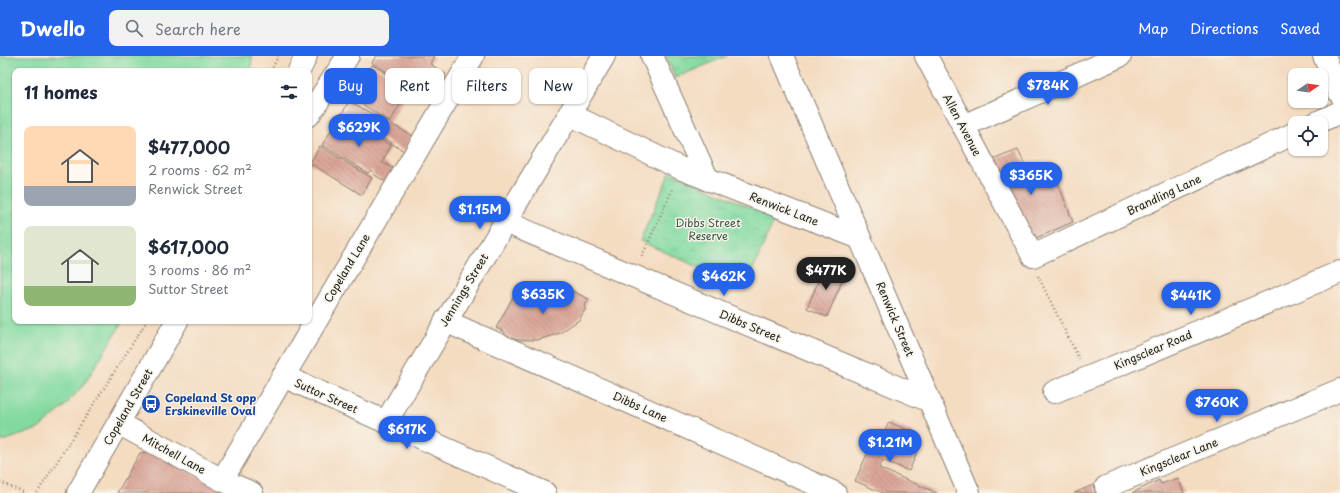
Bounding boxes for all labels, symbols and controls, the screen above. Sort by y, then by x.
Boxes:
search box [109,10,389,46]
text: Dwello [20,14,85,42]
icon: search [123,17,145,39]
text: Search here [155,17,241,40]
text: Map [1138,18,1168,39]
text: Directions [1190,18,1258,39]
text: Saved [1280,18,1320,39]
chip: Buy [324,68,377,104]
chip: Rent [385,68,444,104]
chip: Filters [452,68,521,104]
chip: New [529,68,587,104]
north arrow [1288,68,1328,108]
map controls [1288,68,1328,156]
pin: $784K [1020,72,1076,106]
text: $784K [1027,75,1069,94]
text: 11 homes [24,79,98,105]
icon: filters [278,81,300,103]
street label: Allen Avenue [939,91,986,159]
pin: $629K [331,114,387,148]
button: locate [1288,116,1328,156]
text: $629K [338,117,380,136]
text: $477,000 [148,134,230,160]
icon: home [56,142,104,190]
text: 2 rooms · 62 m² [148,160,252,179]
pin: $365K [1003,162,1059,196]
text: $365K [1009,165,1053,184]
street label: Brandling Lane [1124,170,1204,219]
text: Renwick Street [148,179,243,198]
street label: Renwick Lane [747,187,821,230]
pin: $1.15M [447,196,513,230]
text: $1.15M [458,199,502,218]
park label: Dibbs Street Reserve [675,214,741,244]
street label: Copeland Lane [319,230,374,306]
text: $617,000 [148,234,229,260]
icon: home [56,242,104,290]
street label: Jennings Street [435,249,492,330]
pin: $477K [798,257,854,291]
text: 3 rooms · 86 m² [148,260,251,279]
text: $477K [806,260,846,279]
pin: $462K [696,263,752,297]
text: $462K [702,266,746,285]
text: Suttor Street [148,279,228,298]
street label: Renwick Street [872,279,919,359]
pin: $635K [515,281,571,315]
pin: $441K [1163,282,1219,316]
text: $635K [521,284,565,303]
text: $441K [1170,285,1212,304]
street label: Dibbs Street [717,305,784,346]
street label: Kingsclear Road [1111,325,1195,374]
street label: Copeland Street [99,365,157,448]
street label: Suttor Street [292,374,361,417]
street label: Dibbs Lane [610,387,670,426]
place label: Copeland St opp Erskineville Oval [165,389,256,419]
pin: $760K [1189,389,1245,423]
text: $760K [1195,392,1239,411]
bus stop icon: Copeland St opp Erskineville Oval [140,393,162,415]
pin: $617K [379,416,435,450]
text: $617K [387,419,427,438]
street label: Mitchell Lane [139,429,209,478]
pin: $1.21M [857,429,923,463]
text: $1.21M [868,432,912,451]
street label: Kingsclear Lane [1137,433,1220,480]

